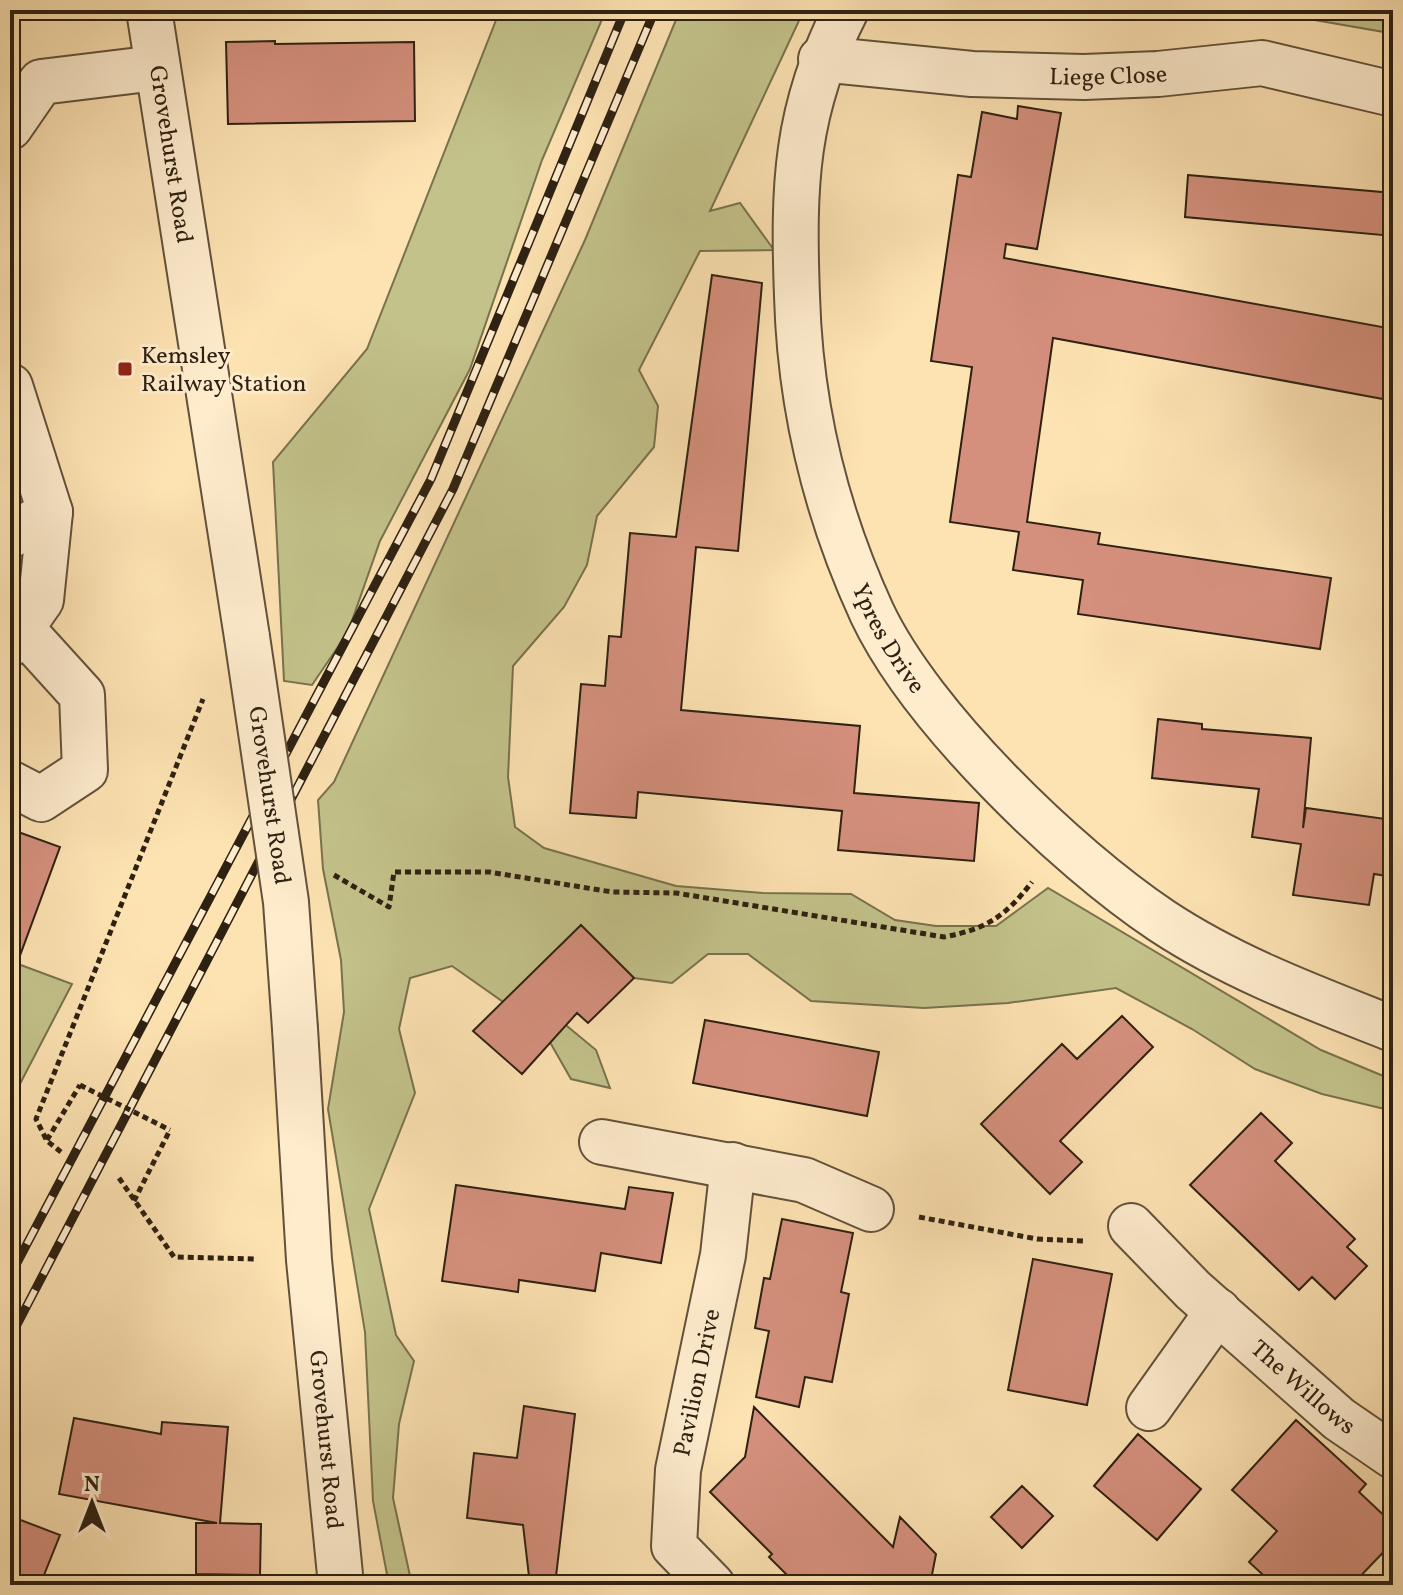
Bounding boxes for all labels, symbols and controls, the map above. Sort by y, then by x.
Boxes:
street label: Liege Close [1049,58,1169,96]
street label: Grovehurst Road [139,63,200,246]
place label: Kemsley Railway Station [141,340,307,402]
marker: Kemsley Railway Station [116,360,134,378]
street label: Ypres Drive [842,578,932,702]
street label: Grovehurst Road [238,704,298,887]
street label: Pavilion Drive [666,1306,730,1460]
street label: The Willows [1242,1333,1361,1444]
street label: Grovehurst Road [299,1349,350,1531]
north arrow [52,1463,132,1543]
text: N [84,1470,100,1501]

